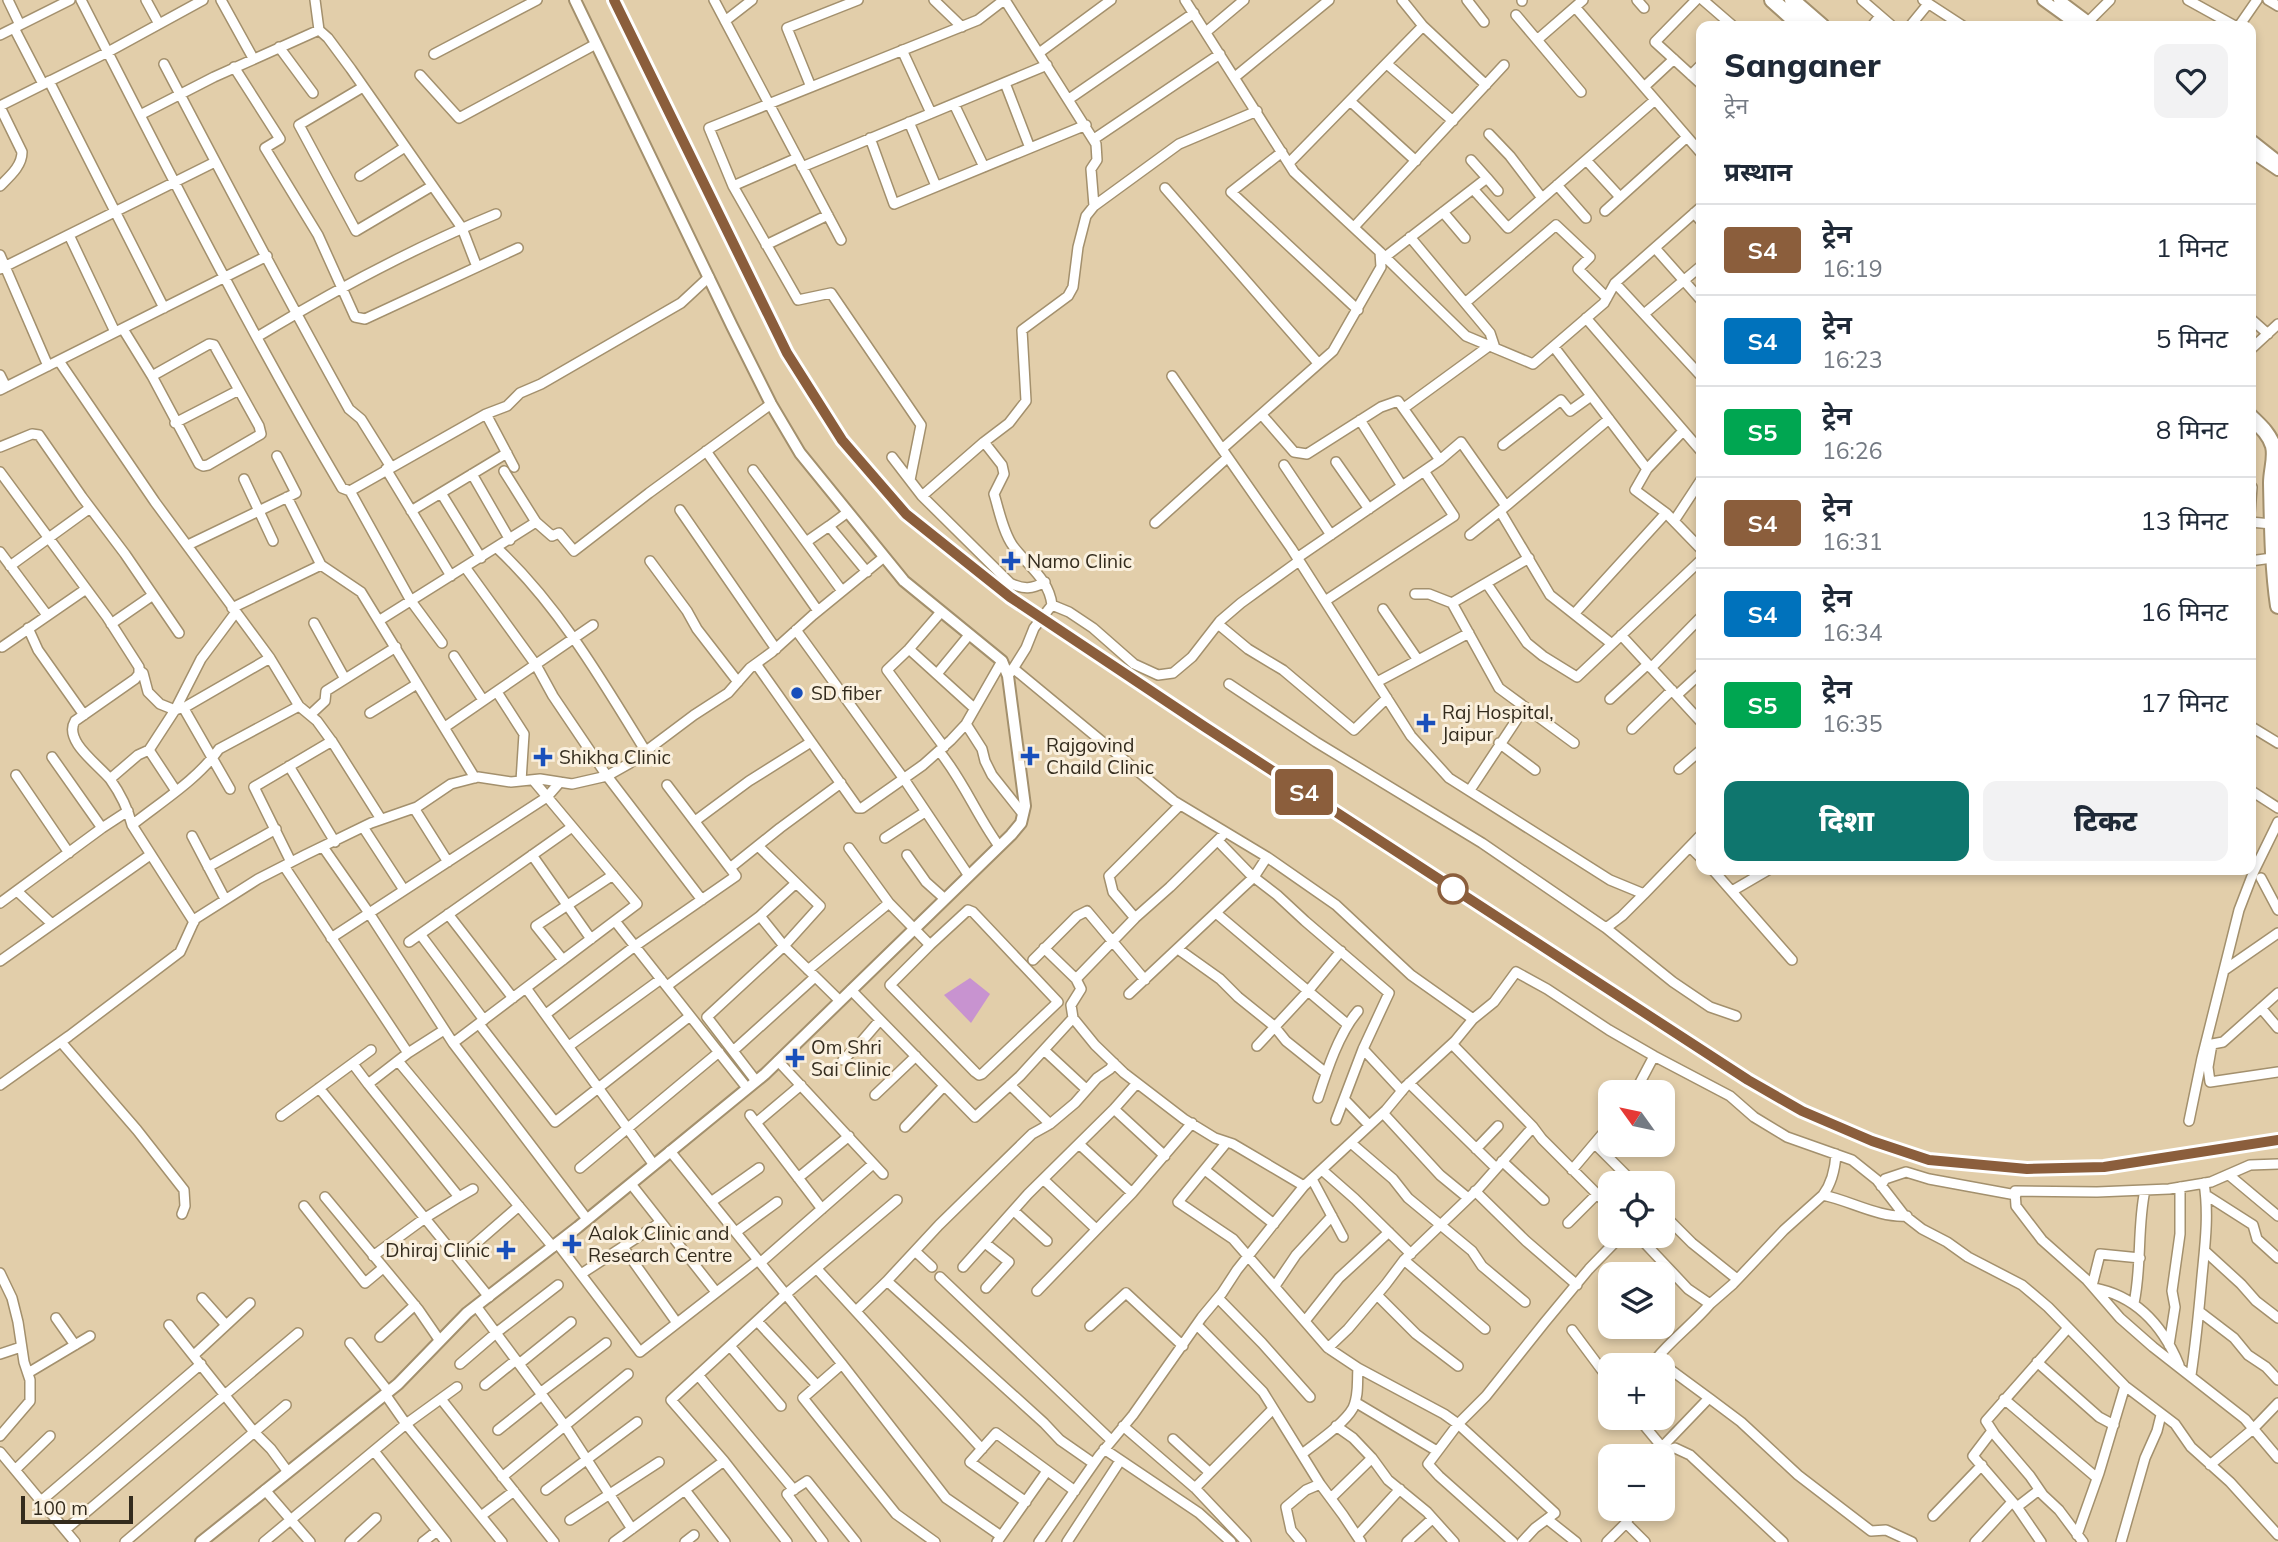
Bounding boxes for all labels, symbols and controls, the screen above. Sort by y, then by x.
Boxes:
text: Sanganer [1724,44,1881,85]
button: heart [2154,44,2228,118]
text: ट्रेन [1724,91,1748,120]
text: प्रस्थान [1724,155,1792,188]
text: ट्रेन [1822,217,1852,250]
text: 1 मिनट [2156,231,2228,264]
text: S4 [1748,235,1777,265]
text: 16:19 [1822,254,1882,283]
text: ट्रेन [1822,308,1852,341]
text: 5 मिनट [2156,322,2228,355]
text: S4 [1748,326,1777,356]
text: 16:23 [1822,345,1882,374]
text: ट्रेन [1822,399,1852,432]
text: 8 मिनट [2156,413,2228,446]
text: S5 [1748,417,1777,447]
text: 16:26 [1822,436,1882,465]
text: ट्रेन [1822,490,1852,523]
text: 13 मिनट [2140,504,2228,537]
text: S4 [1748,508,1777,538]
text: 16:31 [1822,527,1882,556]
place label: Namo Clinic [1027,549,1132,573]
marker: Namo Clinic [1001,551,1021,571]
text: ट्रेन [1822,581,1852,614]
text: 16 मिनट [2140,595,2228,628]
text: S4 [1748,599,1777,629]
text: 16:34 [1822,618,1882,647]
text: ट्रेन [1822,672,1852,705]
place label: SD fiber [811,681,882,705]
marker: SD fiber [789,685,805,701]
text: 17 मिनट [2140,686,2228,719]
text: S5 [1748,690,1777,720]
place label: Raj Hospital, Jaipur [1442,700,1554,746]
text: 16:35 [1822,709,1882,738]
marker: Raj Hospital, Jaipur [1416,713,1436,733]
place label: Rajgovind Chaild Clinic [1046,733,1154,779]
place label: Shikha Clinic [559,745,671,769]
marker: Rajgovind Chaild Clinic [1020,746,1040,766]
marker: Shikha Clinic [533,747,553,767]
line badge: S4 [1272,769,1336,815]
text: S4 [1289,777,1319,807]
button: दिशा [1724,781,1969,861]
button: टिकट [1983,781,2228,861]
unlabelled marker [1438,874,1468,904]
place label: Om Shri Sai Clinic [811,1035,891,1081]
marker: Om Shri Sai Clinic [785,1048,805,1068]
north arrow [1598,1080,1675,1157]
map controls [1598,1080,1675,1521]
button: locate [1598,1171,1675,1248]
place label: Aalok Clinic and Research Centre [588,1221,732,1267]
marker: Aalok Clinic and Research Centre [562,1234,582,1254]
place label: Dhiraj Clinic [385,1238,490,1262]
marker: Dhiraj Clinic [496,1240,516,1260]
button: layers [1598,1262,1675,1339]
button: + [1598,1353,1675,1430]
button: − [1598,1444,1675,1521]
scale bar [21,1493,133,1525]
text: 100 m [32,1496,88,1520]

